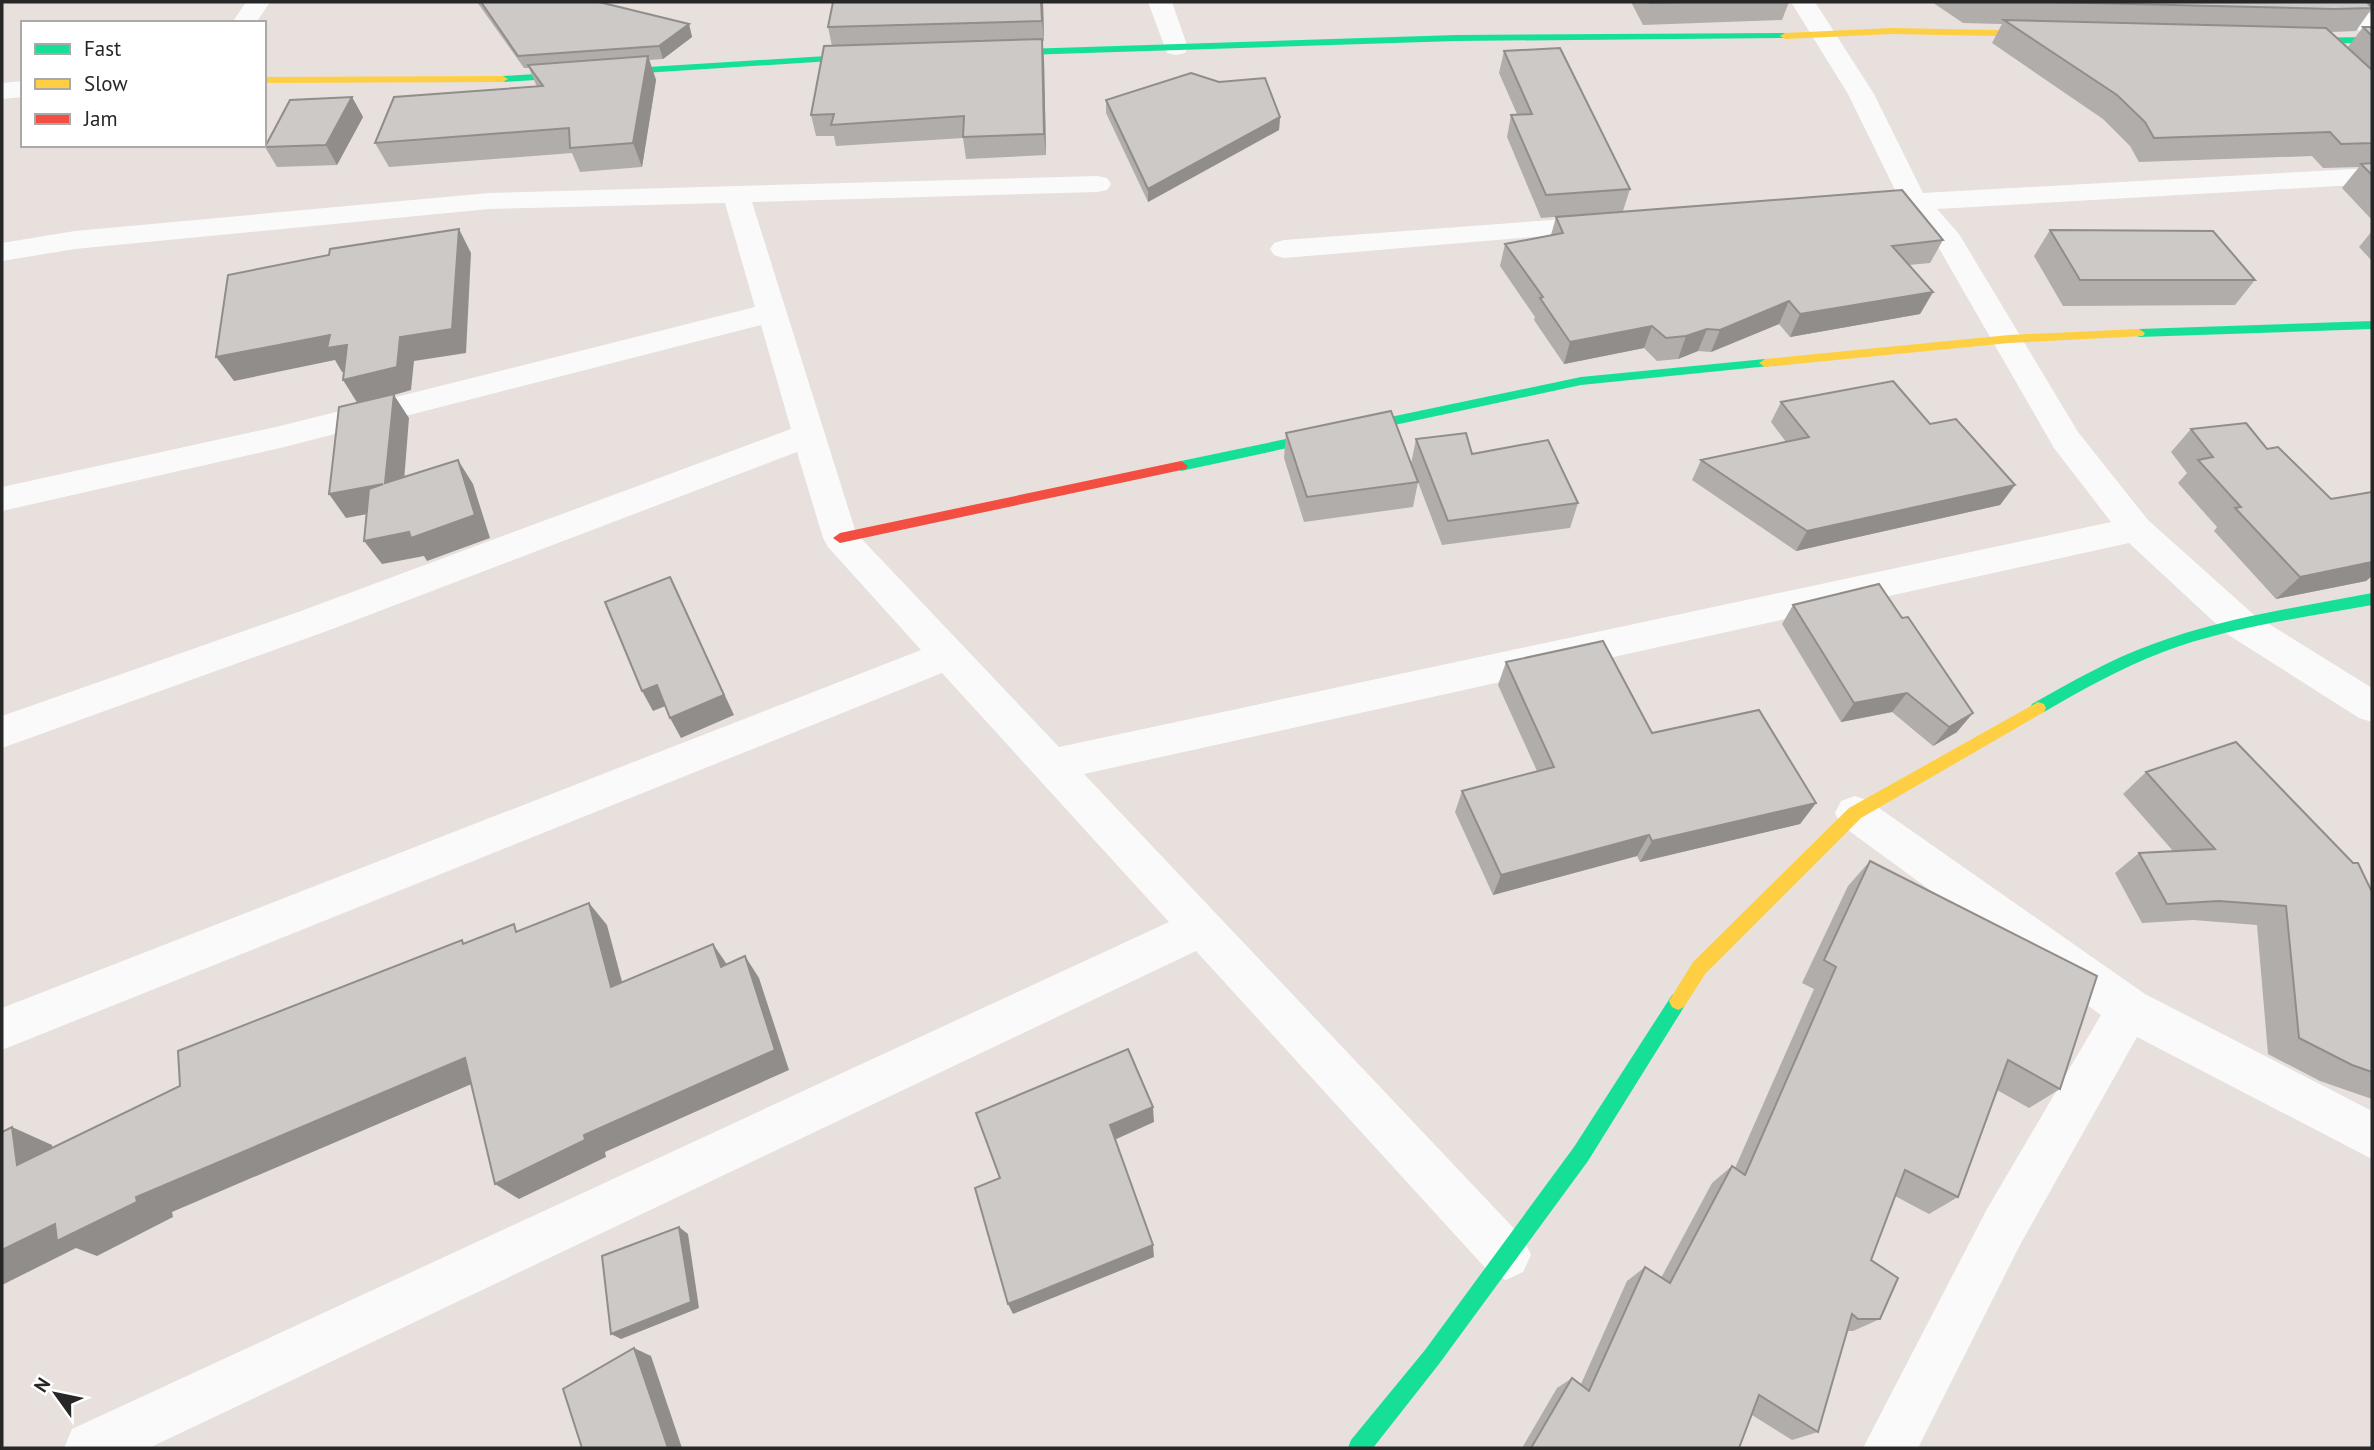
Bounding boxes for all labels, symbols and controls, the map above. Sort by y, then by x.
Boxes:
legend [21,21,266,147]
text: Fast [84,35,121,62]
text: Slow [84,70,128,97]
text: Jam [83,105,118,132]
north arrow [21,1359,91,1429]
text: N [28,1373,55,1397]

